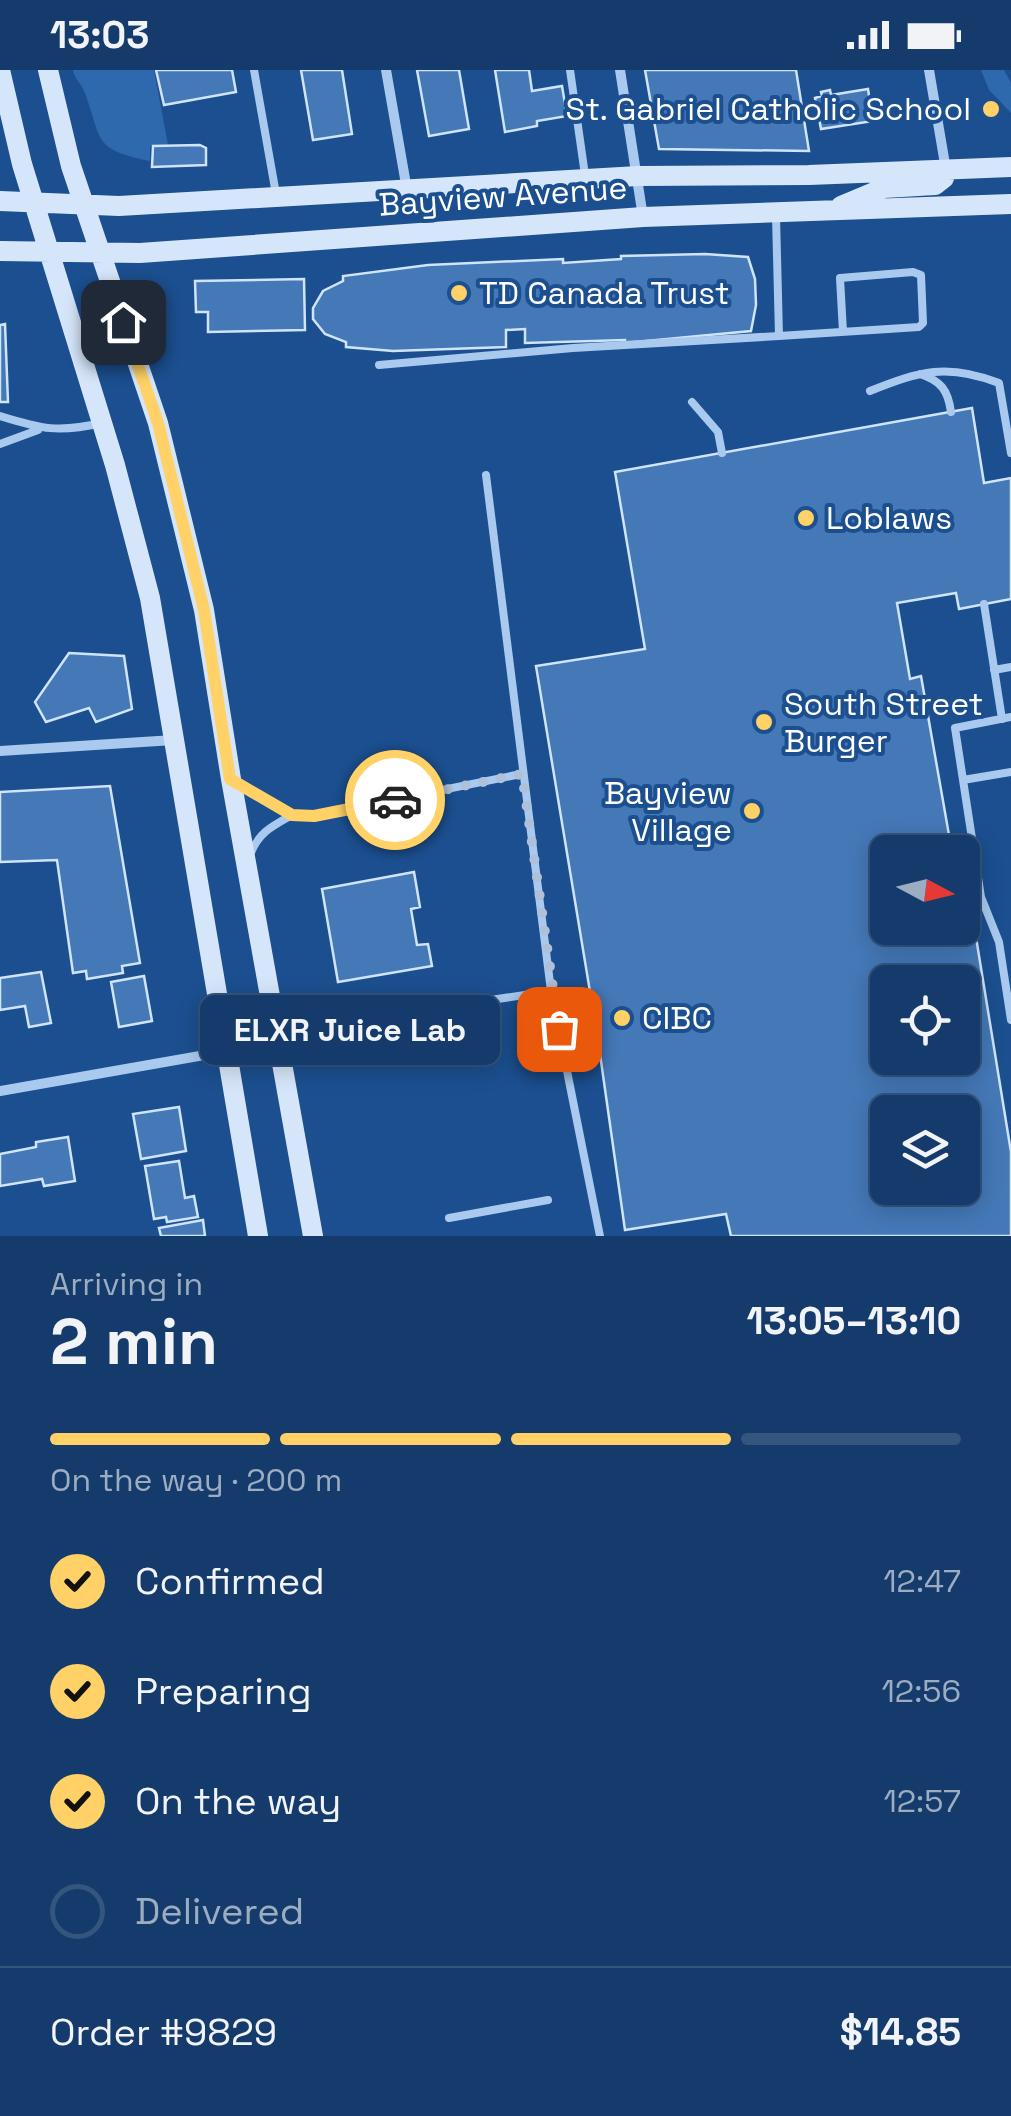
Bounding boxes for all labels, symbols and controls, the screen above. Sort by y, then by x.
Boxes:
text: 13:03 [50,11,149,59]
place label: St. Gabriel Catholic School [566,89,971,129]
marker: St. Gabriel Catholic School [980,98,1002,120]
street label: Bayview Avenue [377,167,629,225]
place label: TD Canada Trust [479,273,729,313]
pin [81,280,166,365]
marker: TD Canada Trust [448,282,470,304]
icon: home [96,295,151,350]
place label: Loblaws [826,498,952,538]
marker: Loblaws [795,507,817,529]
place label: South Street Burger [784,684,983,761]
marker: South Street Burger [753,711,775,733]
courier [345,750,445,850]
icon: car [368,773,423,828]
place label: Bayview Village [604,773,732,850]
marker: Bayview Village [741,800,763,822]
north arrow [870,835,980,945]
map controls [870,835,980,1205]
button: locate [870,965,980,1075]
pin [517,987,602,1072]
callout: ELXR Juice Lab [199,994,499,1064]
place label: CIBC [642,998,712,1038]
icon: bag [532,1002,587,1057]
marker: CIBC [611,1007,633,1029]
text: ELXR Juice Lab [234,1010,466,1050]
button: layers [870,1095,980,1205]
text: Arriving in [50,1264,203,1304]
text: 13:05–13:10 [746,1297,961,1345]
text: 2 min [50,1300,218,1383]
text: On the way · 200 m [50,1460,342,1500]
icon: check [50,1554,105,1609]
text: Confirmed [135,1557,325,1605]
text: 12:47 [883,1561,961,1601]
icon: check [50,1664,105,1719]
text: Preparing [135,1667,312,1715]
text: 12:56 [881,1671,961,1711]
icon: check [50,1774,105,1829]
text: On the way [135,1777,341,1825]
text: 12:57 [883,1781,961,1821]
text: Delivered [135,1887,304,1935]
text: Order #9829 [50,2008,277,2056]
text: $14.85 [840,2008,961,2056]

